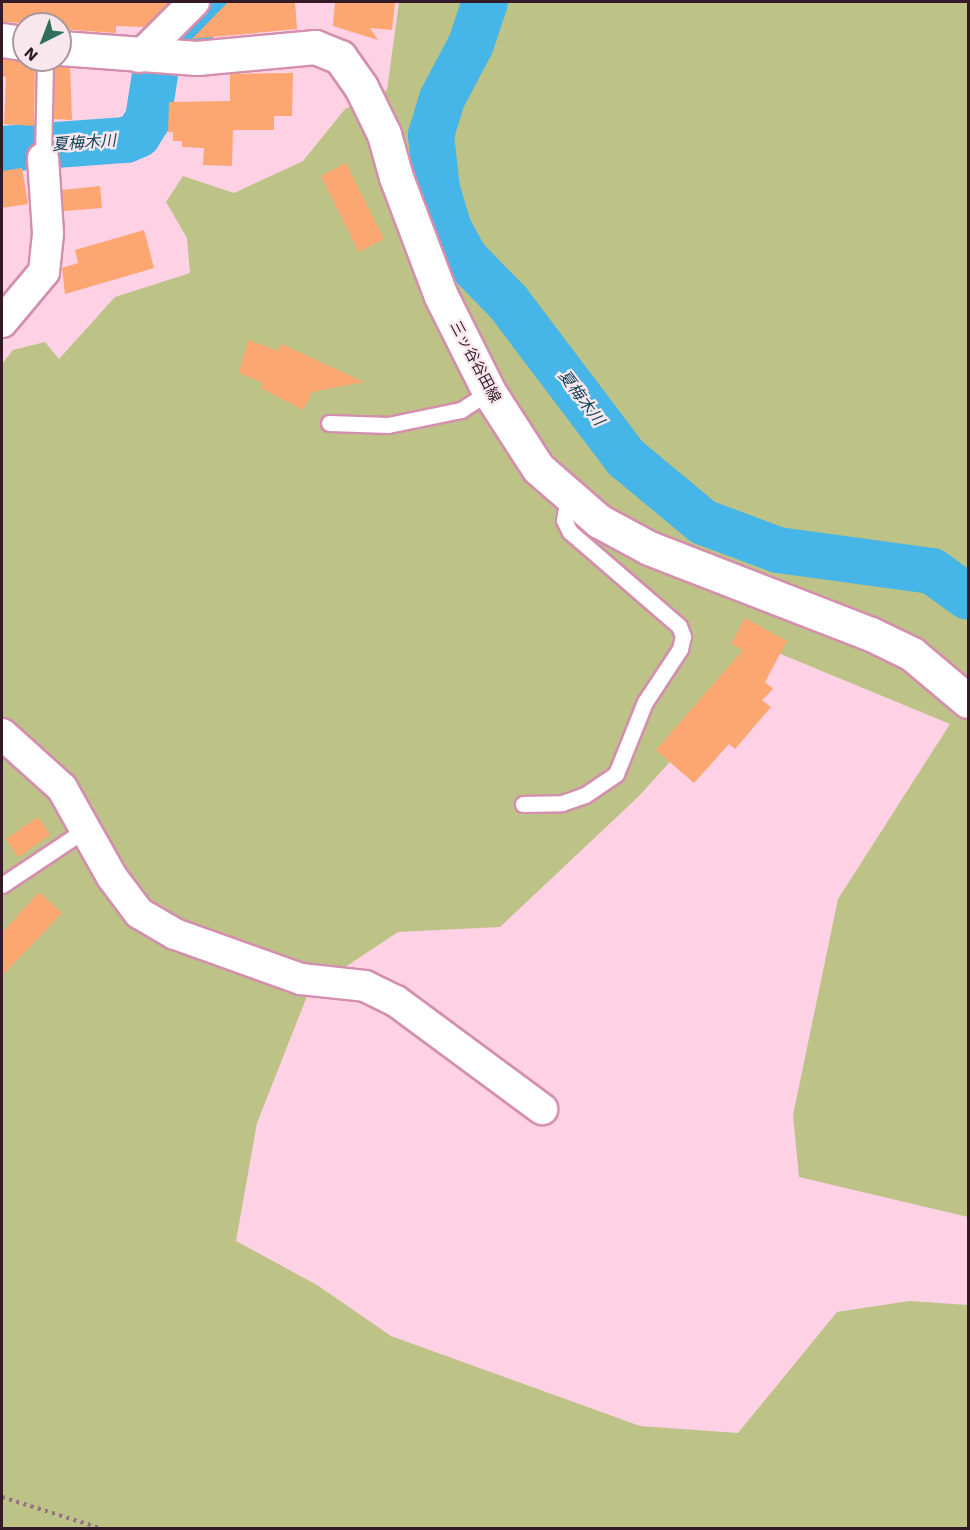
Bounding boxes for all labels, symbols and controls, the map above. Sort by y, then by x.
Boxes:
north arrow [12,12,72,72]
text: N [20,43,42,65]
water label: 夏梅木川 [51,131,117,155]
street label: 三ッ谷谷田線 [446,318,504,406]
water label: 夏梅木川 [554,367,608,429]

